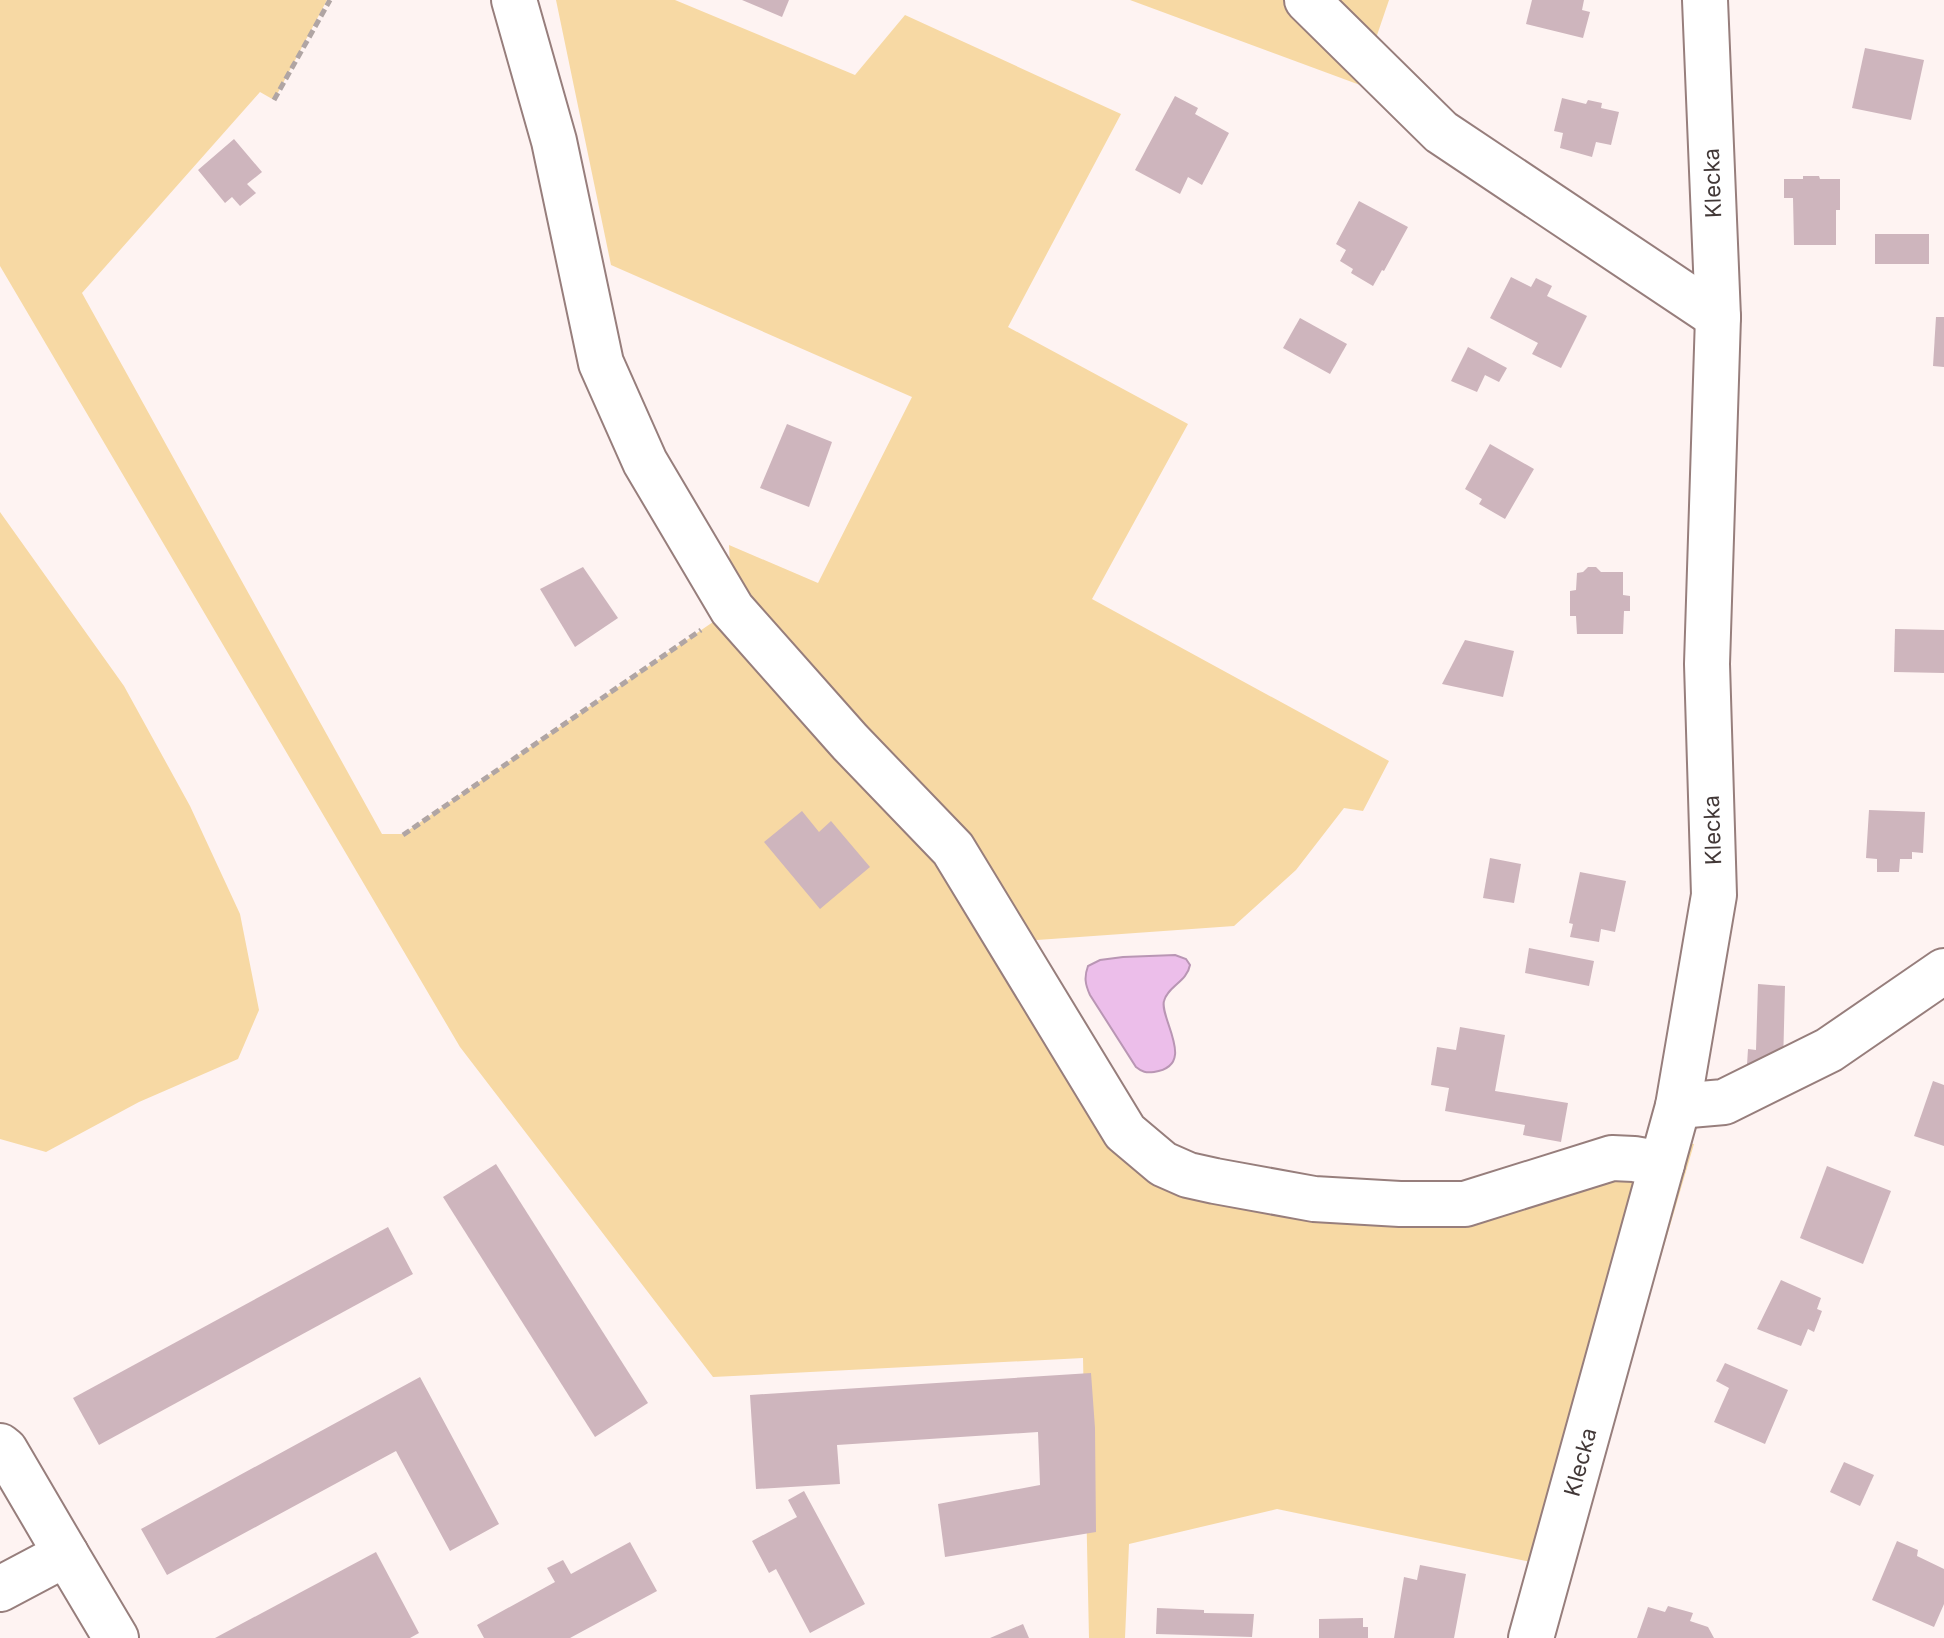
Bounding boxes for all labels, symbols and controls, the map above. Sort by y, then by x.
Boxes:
street label: Klecka [1698,148,1726,218]
street label: Klecka [1698,795,1726,865]
street label: Klecka [1558,1425,1602,1499]

